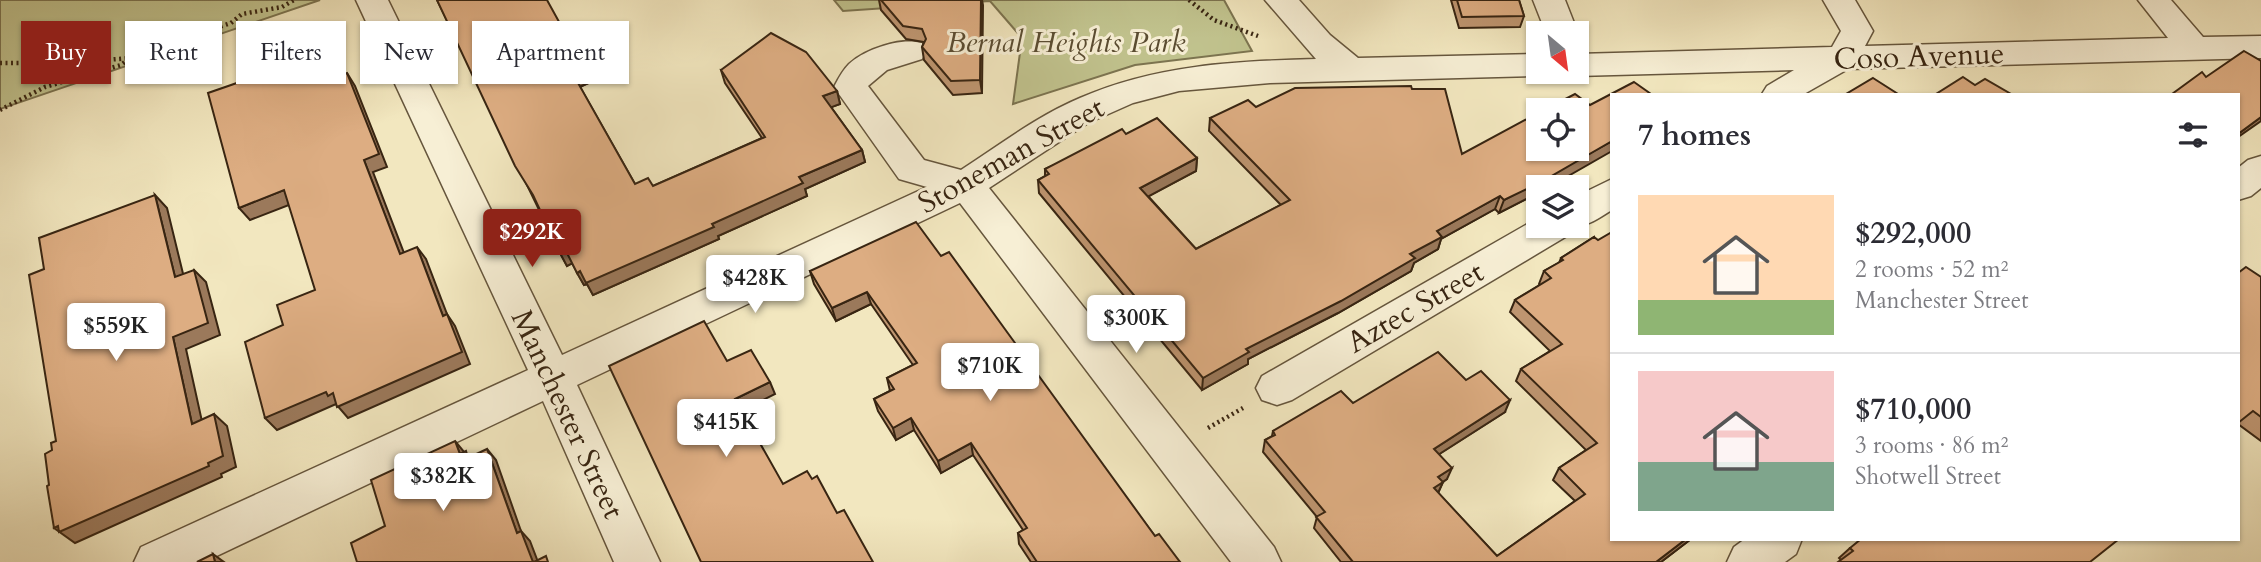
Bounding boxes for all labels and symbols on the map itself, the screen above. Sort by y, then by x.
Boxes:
north arrow [1526,21,1589,84]
park label: Bernal Heights Park [946,22,1186,63]
street label: Coso Avenue [1833,33,2005,80]
street label: Stoneman Street [911,87,1112,224]
pin: $292K [483,210,581,269]
street label: Aztec Street [1339,251,1492,363]
pin: $428K [706,256,804,315]
pin: $300K [1087,296,1185,355]
street label: Manchester Street [501,303,634,526]
pin: $559K [67,304,165,363]
pin: $710K [941,344,1039,403]
pin: $415K [677,400,775,459]
pin: $382K [394,454,492,513]

